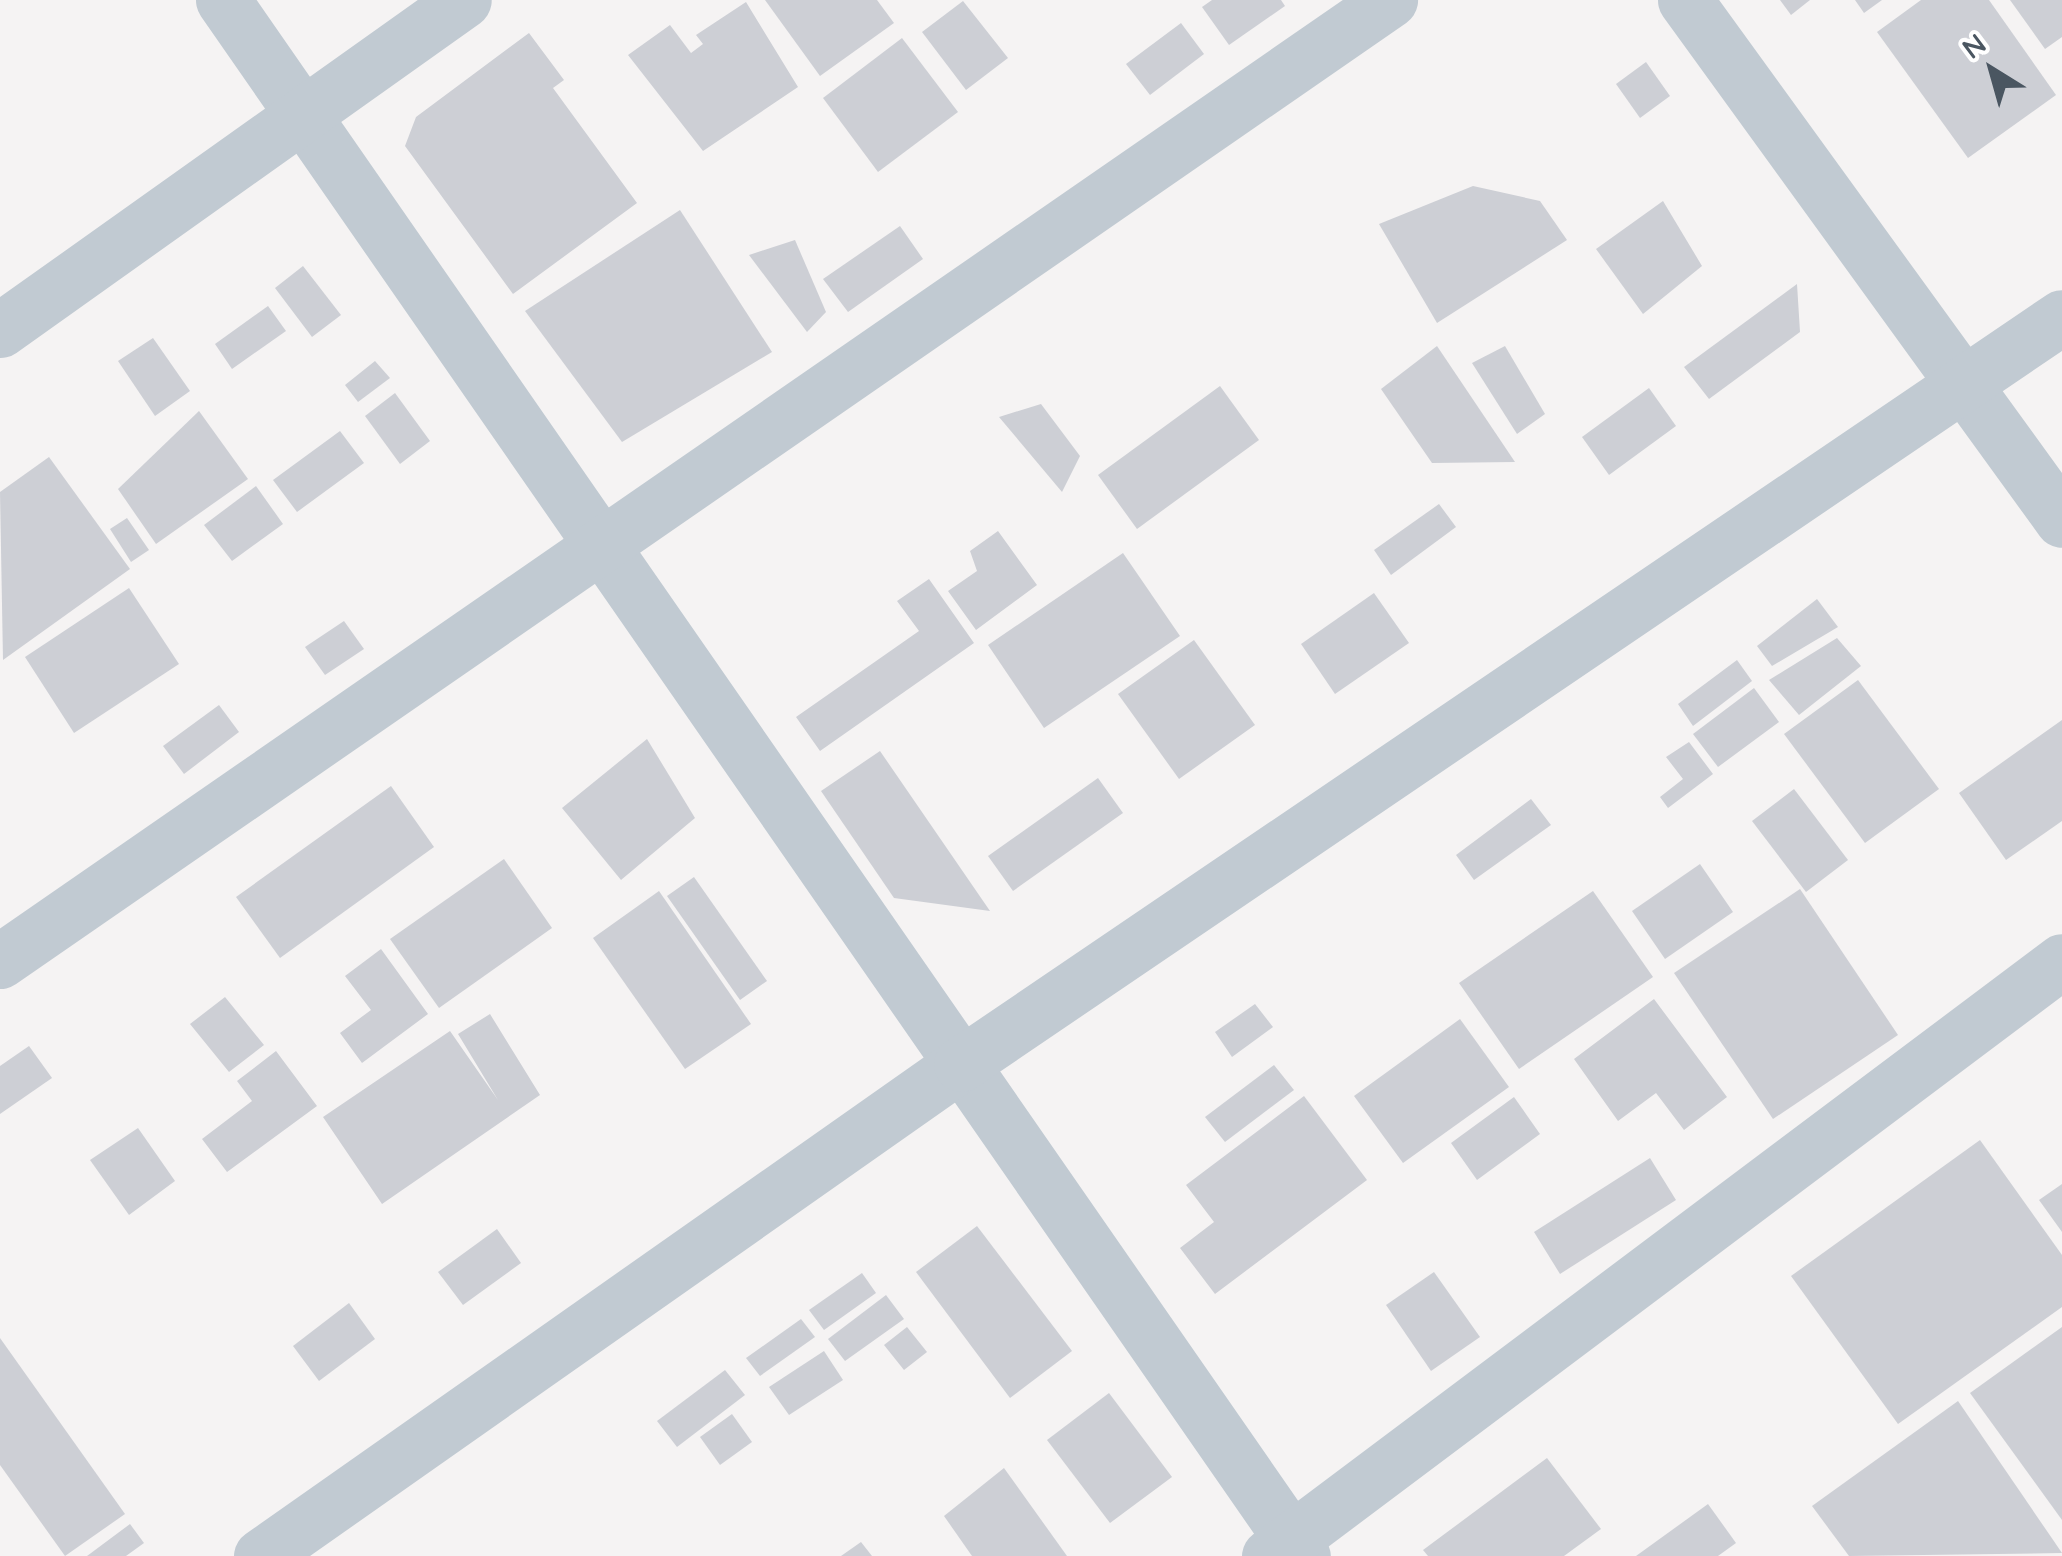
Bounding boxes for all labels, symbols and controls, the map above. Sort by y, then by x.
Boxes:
north arrow [1942,20,2042,120]
text: N [1955,25,1992,66]

